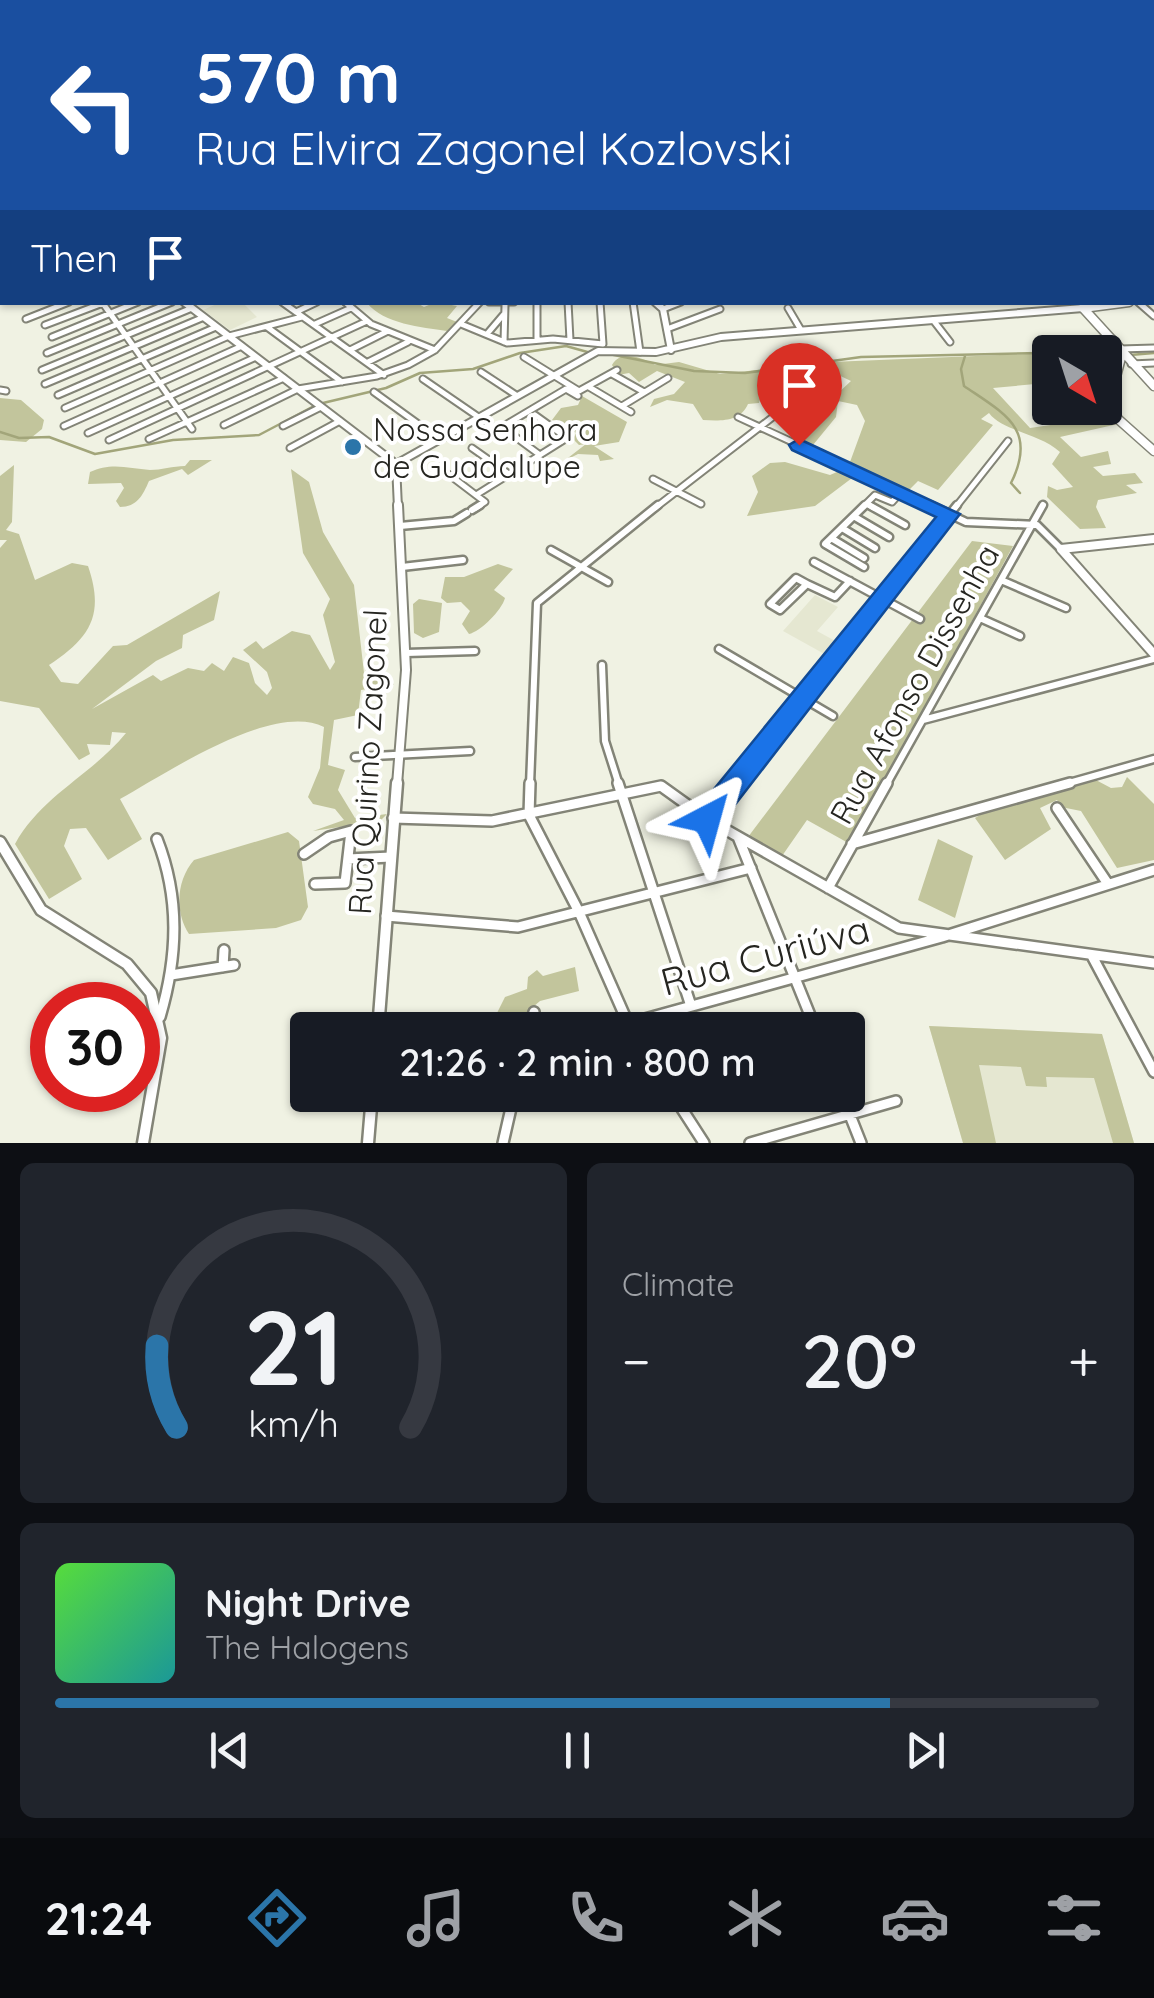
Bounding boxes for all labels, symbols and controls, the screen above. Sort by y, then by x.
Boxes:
text: 570 m [195,33,401,121]
icon: left [30,40,160,170]
text: Rua Elvira Zagonel Kozlovski [195,120,792,176]
icon: arrive [138,230,193,285]
text: Then [30,234,118,282]
north arrow [1032,335,1122,425]
map controls [1032,335,1122,425]
pin [757,343,842,446]
icon: arrive [772,358,827,413]
place label: Nossa Senhora de Guadalupe [373,409,597,486]
marker: Nossa Senhora de Guadalupe [342,436,364,458]
street label: Rua Afonso Dissenha [821,537,1007,831]
street label: Rua Quirino Zagonel [339,608,395,916]
position arrow [655,767,759,871]
street label: Rua Curiúva [655,904,875,1006]
speed limit sign: 30 [30,982,160,1112]
text: 21:26 · 2 min · 800 m [399,1038,756,1086]
text: Climate [622,1264,734,1304]
text: 21 [244,1281,343,1411]
text: 20° [801,1313,917,1407]
text: − [622,1326,651,1395]
text: + [1068,1326,1099,1395]
text: km/h [248,1401,339,1446]
text: Night Drive [205,1579,411,1627]
text: The Halogens [205,1627,409,1667]
icon: previous [202,1723,257,1778]
icon: pause [550,1723,605,1778]
icon: next [898,1723,953,1778]
icon: directions [242,1883,312,1953]
icon: music [401,1883,471,1953]
icon: phone [561,1883,631,1953]
icon: climate [720,1883,790,1953]
icon: car [880,1883,950,1953]
icon: filters [1039,1883,1109,1953]
text: 21:24 [45,1890,152,1946]

